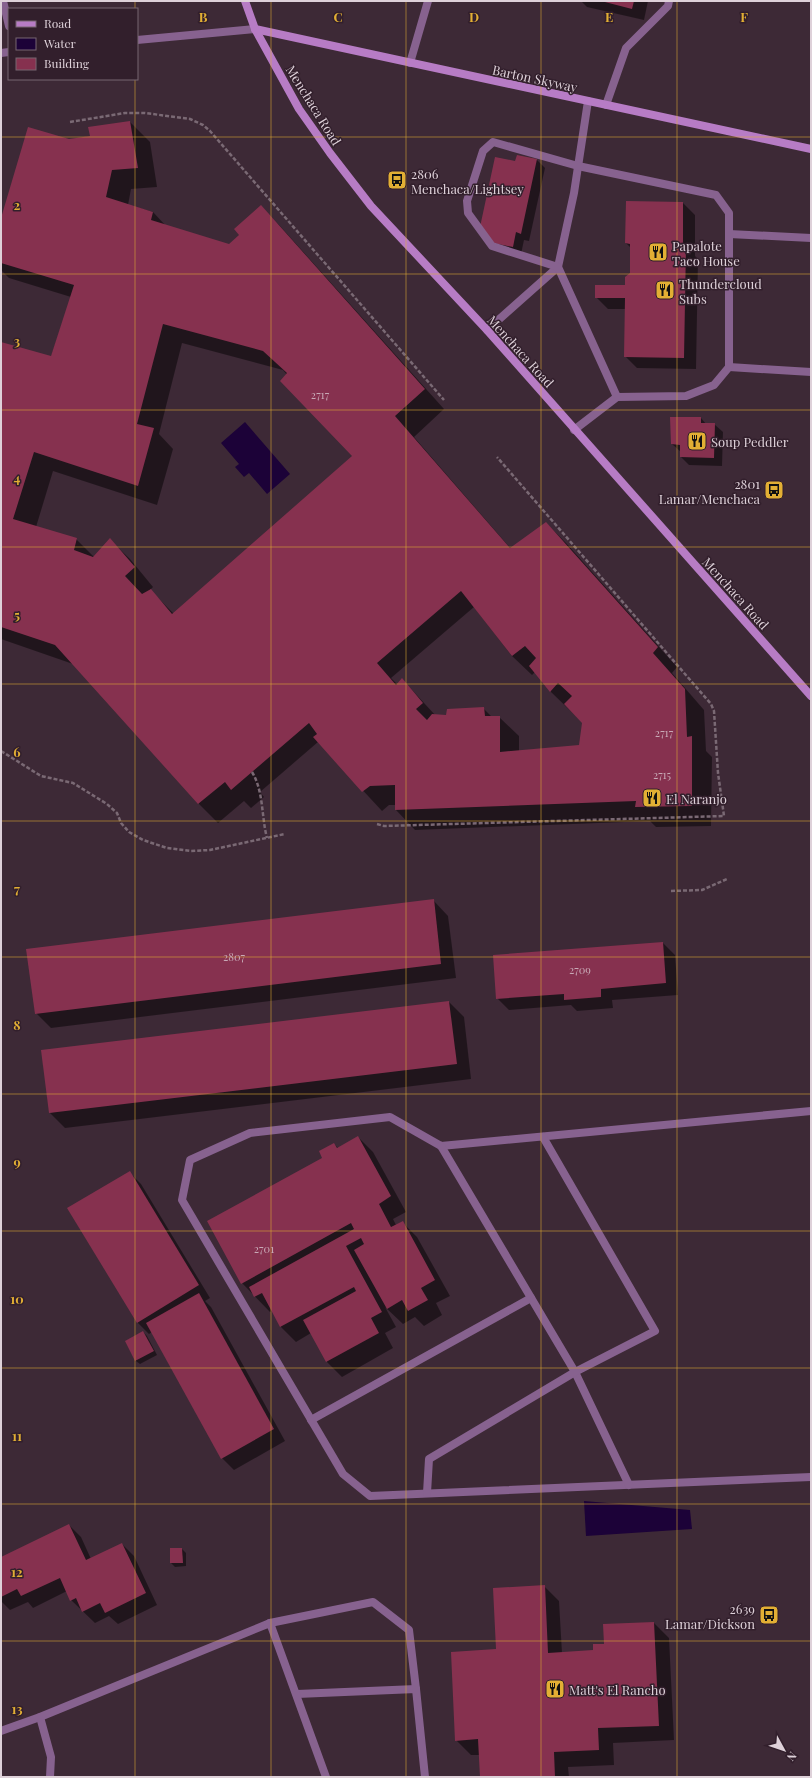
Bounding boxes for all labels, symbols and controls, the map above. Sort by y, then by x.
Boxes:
legend [8,8,138,80]
text: B [199,8,208,25]
text: C [333,8,343,25]
text: D [469,8,479,25]
text: E [605,8,613,25]
text: F [740,8,748,25]
text: Road [44,15,71,31]
text: Water [43,35,77,51]
text: Building [44,55,90,71]
street label: Barton Skyway [491,61,580,95]
street label: Menchaca Road [283,62,346,149]
place label: 2806 Menchaca/Lightsey [411,165,524,197]
bus stop icon: 2806 Menchaca/Lightsey [386,169,408,191]
text: 2 [14,196,21,213]
place label: Papalote Taco House [672,237,740,269]
restaurant icon: Papalote Taco House [647,241,669,263]
place label: Thundercloud Subs [679,275,762,307]
restaurant icon: Thundercloud Subs [654,279,676,301]
street label: Menchaca Road [484,311,558,391]
text: 3 [14,332,20,349]
house number: 2717 [311,387,330,402]
restaurant icon: Soup Peddler [686,430,708,452]
place label: Soup Peddler [711,433,789,450]
text: 4 [14,469,21,486]
place label: 2801 Lamar/Menchaca [659,475,761,507]
bus stop icon: 2801 Lamar/Menchaca [763,479,785,501]
street label: Menchaca Road [699,553,773,633]
text: 5 [14,606,20,623]
house number: 2717 [655,725,674,740]
text: 6 [13,743,21,760]
house number: 2715 [653,767,672,782]
restaurant icon: El Naranjo [641,787,663,809]
place label: El Naranjo [666,790,727,807]
text: 7 [14,880,20,897]
house number: 2807 [223,949,246,964]
house number: 2709 [569,962,591,977]
text: 8 [13,1016,21,1033]
text: 9 [13,1153,21,1170]
house number: 2701 [254,1241,274,1256]
text: 10 [10,1290,24,1307]
text: 11 [12,1427,22,1444]
text: 12 [11,1563,23,1580]
place label: 2639 Lamar/Dickson [665,1600,755,1632]
bus stop icon: 2639 Lamar/Dickson [758,1604,780,1626]
restaurant icon: Matt's El Rancho [544,1678,566,1700]
place label: Matt's El Rancho [569,1681,666,1698]
text: 13 [11,1700,23,1717]
north arrow [764,1730,804,1770]
text: N [784,1749,800,1765]

